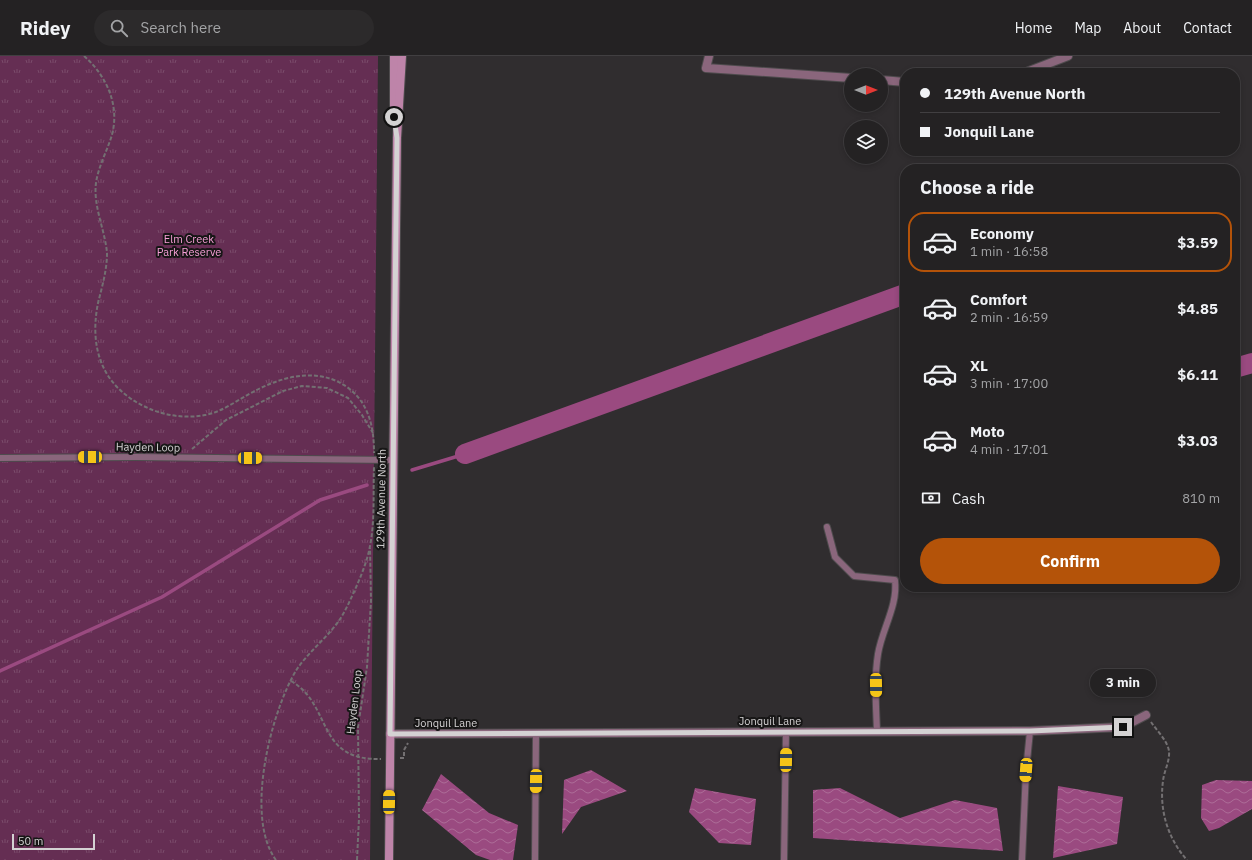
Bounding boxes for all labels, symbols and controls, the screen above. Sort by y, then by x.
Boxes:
search box [94,10,374,46]
text: Ridey [20,16,70,40]
icon: search [108,17,130,39]
text: Search here [140,18,221,37]
text: Home [1015,19,1052,37]
text: Map [1074,19,1101,37]
text: About [1123,19,1161,37]
text: Contact [1183,19,1232,37]
north arrow [844,68,888,112]
map controls [844,68,888,164]
text: 129th Avenue North [944,84,1085,103]
route start [385,108,403,126]
button: layers [844,120,888,164]
text: Jonquil Lane [944,122,1034,141]
text: Choose a ride [920,176,1034,199]
icon: car [922,224,958,260]
text: Economy [970,224,1034,243]
park label: Elm Creek Park Reserve [157,232,221,259]
text: $3.59 [1177,233,1218,252]
text: 1 min · 16:58 [970,243,1048,260]
icon: car [922,290,958,326]
text: Comfort [970,290,1027,309]
text: $4.85 [1177,299,1218,318]
text: 2 min · 16:59 [970,309,1048,326]
icon: car [922,356,958,392]
text: XL [970,356,988,375]
text: $6.11 [1177,365,1218,384]
text: 3 min · 17:00 [970,375,1048,392]
icon: car [922,422,958,458]
text: Moto [970,422,1005,441]
text: $3.03 [1177,431,1218,450]
street label: Hayden Loop [116,439,180,455]
text: 4 min · 17:01 [970,441,1048,458]
street label: 129th Avenue North [373,449,389,549]
car [78,451,102,463]
car [238,452,262,464]
icon: cash [920,487,942,509]
text: Cash [952,489,985,508]
text: 810 m [1182,490,1220,507]
button: Confirm [920,538,1220,584]
street label: Hayden Loop [343,669,365,735]
callout: 3 min [1090,669,1156,697]
car [870,673,882,697]
text: 3 min [1106,674,1140,691]
street label: Jonquil Lane [739,714,801,728]
street label: Jonquil Lane [415,716,477,730]
route end [1114,718,1132,736]
car [780,748,792,772]
car [1019,758,1033,782]
car [530,769,542,793]
car [383,790,395,814]
scale bar [12,832,95,851]
text: 50 m [18,834,43,848]

